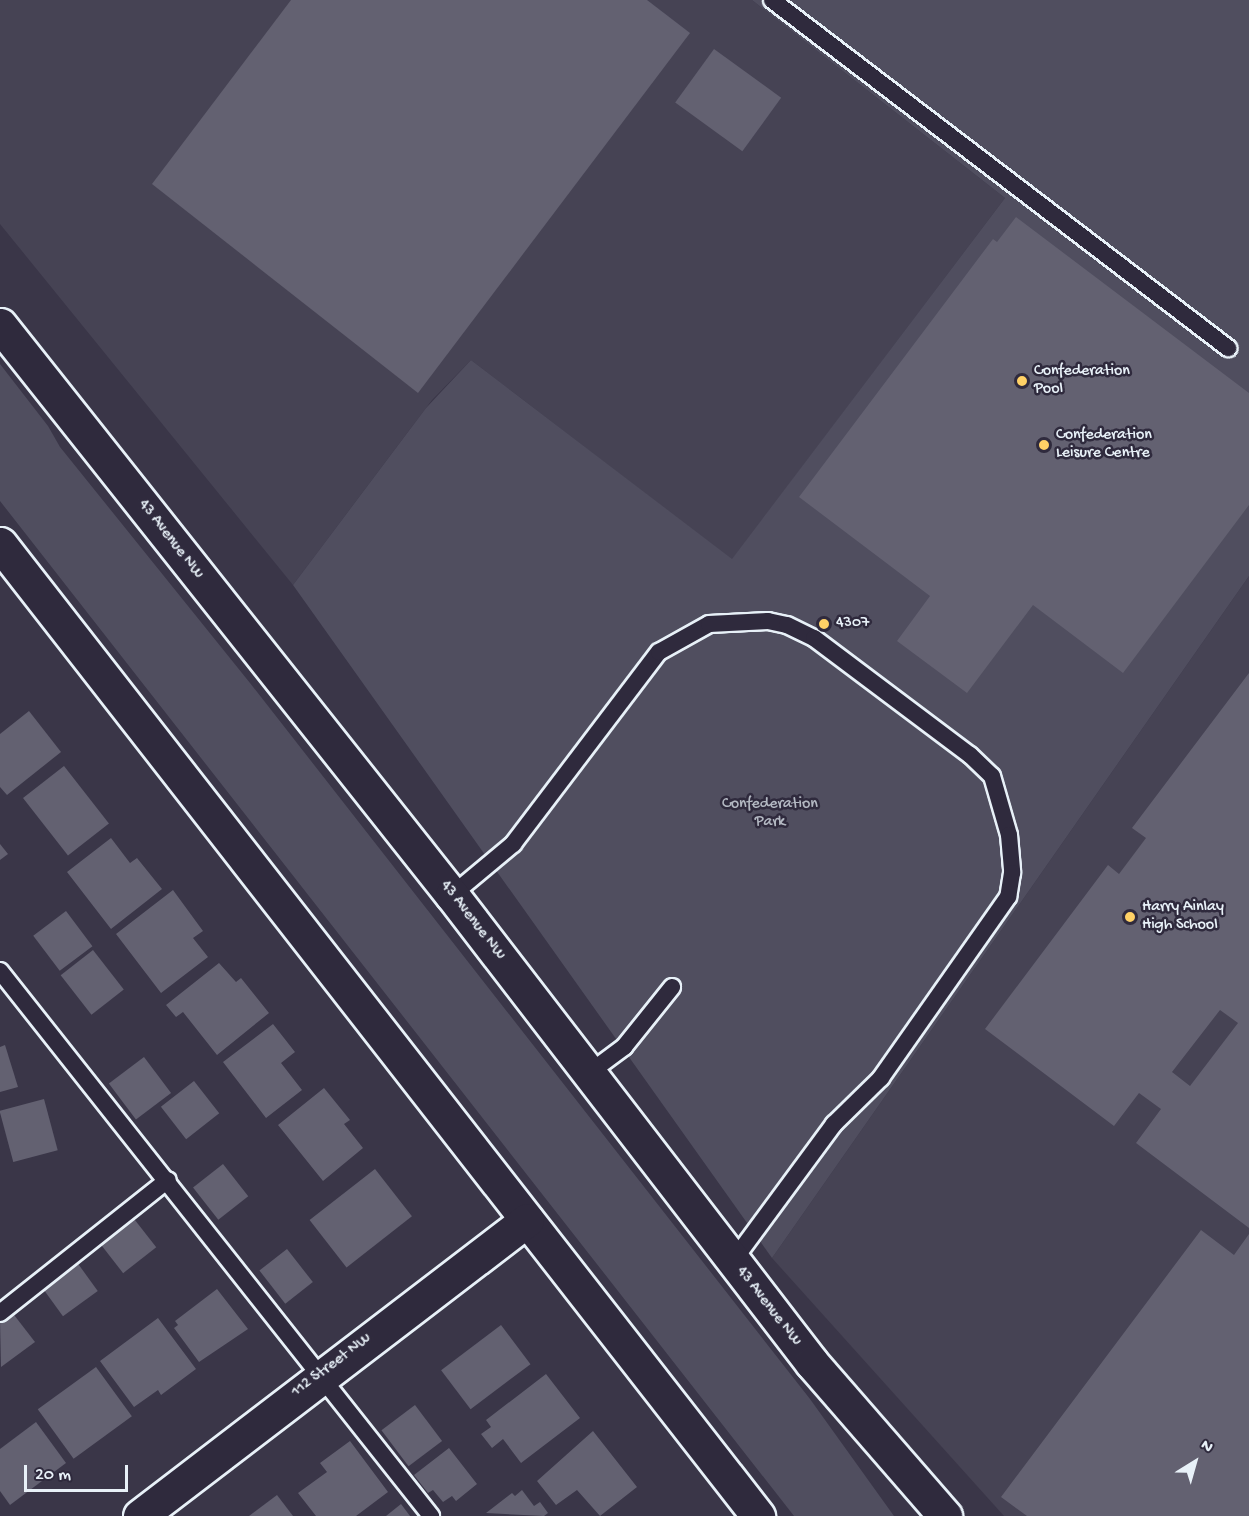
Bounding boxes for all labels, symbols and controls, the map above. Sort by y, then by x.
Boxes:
place label: Confederation Pool [1034,362,1130,400]
marker: Confederation Pool [1015,374,1029,388]
place label: Confederation Leisure Centre [1056,426,1152,464]
marker: Confederation Leisure Centre [1037,438,1051,452]
street label: 43 Avenue NW [133,496,207,584]
place label: 4307 [836,614,869,634]
marker: 4307 [817,617,831,631]
park label: Confederation Park [722,795,818,833]
street label: 43 Avenue NW [435,877,509,965]
place label: Harry Ainlay High School [1142,898,1224,936]
marker: Harry Ainlay High School [1123,910,1137,924]
street label: 43 Avenue NW [731,1263,805,1351]
street label: 112 Street NW [288,1330,376,1402]
north arrow [1165,1432,1225,1492]
text: N [1196,1436,1216,1458]
scale bar [27,1453,130,1491]
text: 20 m [35,1465,71,1486]

